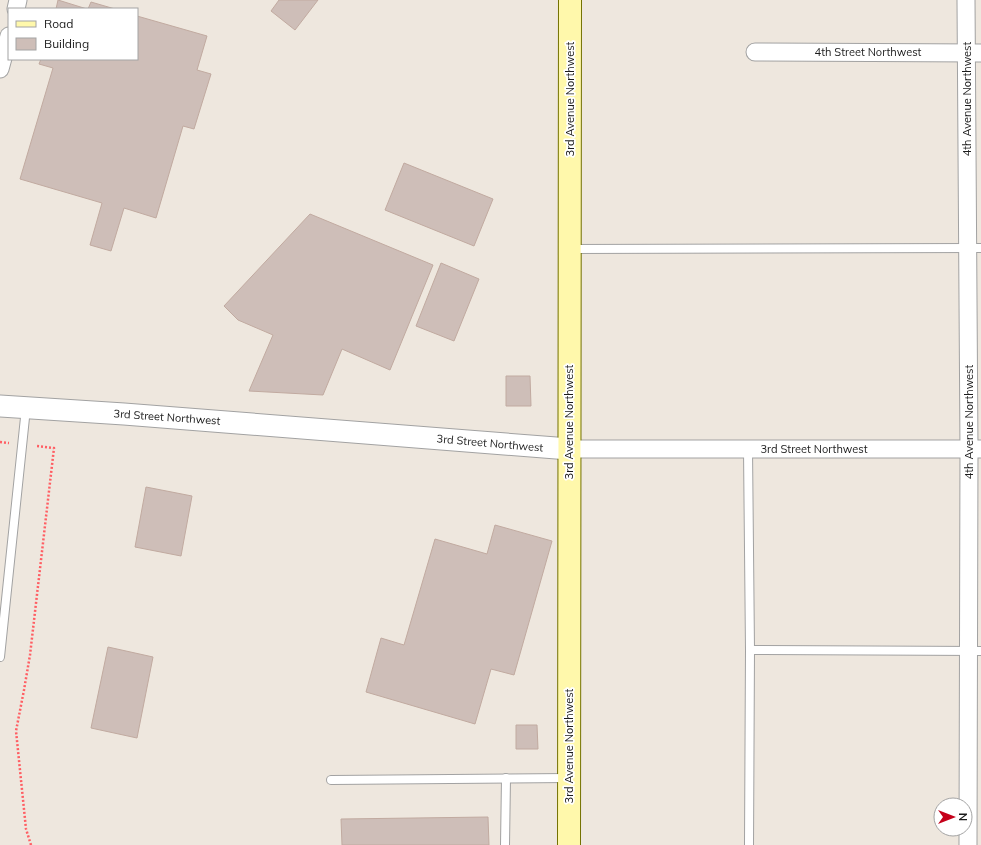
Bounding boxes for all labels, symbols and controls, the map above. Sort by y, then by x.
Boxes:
legend [8,8,138,60]
text: Road [44,16,73,31]
text: Building [44,36,89,51]
street label: 3rd Avenue Northwest [563,41,577,156]
street label: 4th Avenue Northwest [960,42,974,156]
street label: 4th Street Northwest [815,45,922,59]
street label: 3rd Avenue Northwest [562,364,576,479]
street label: 4th Avenue Northwest [962,365,976,479]
street label: 3rd Street Northwest [113,406,221,428]
street label: 3rd Street Northwest [436,431,544,455]
street label: 3rd Street Northwest [760,442,868,456]
street label: 3rd Avenue Northwest [562,688,576,803]
north arrow [933,797,973,837]
text: N [956,813,970,821]

